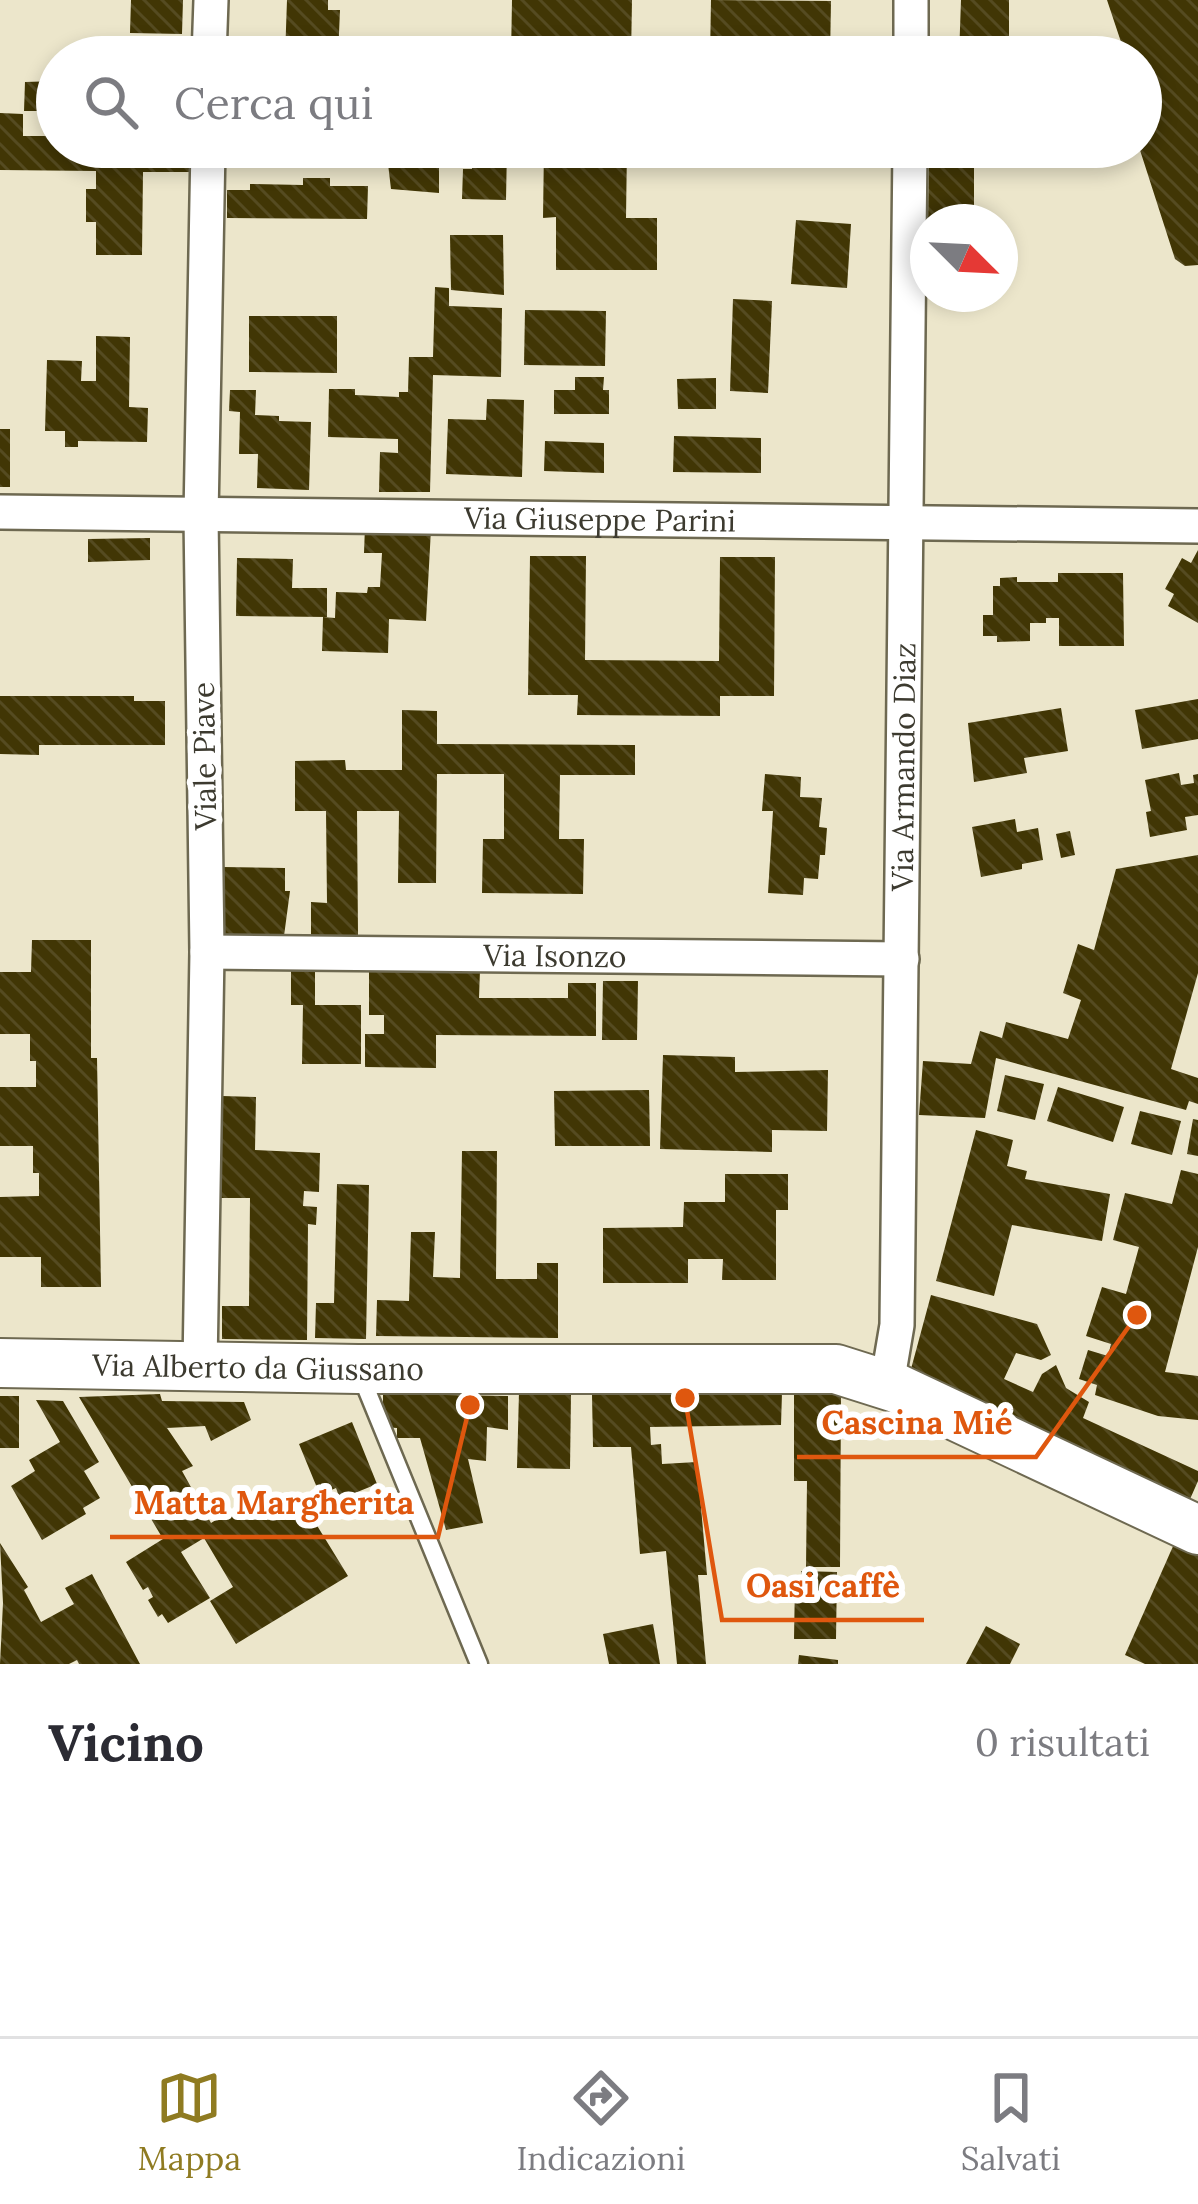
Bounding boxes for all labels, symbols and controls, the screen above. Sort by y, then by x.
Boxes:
search box [36,36,1162,168]
icon: search [78,69,144,135]
text: Cerca qui [174,74,373,131]
north arrow [910,204,1018,312]
street label: Via Giuseppe Parini [463,498,736,540]
street label: Via Armando Diaz [883,643,924,892]
street label: Viale Piave [184,682,224,831]
street label: Via Isonzo [482,936,627,975]
street label: Via Alberto da Giussano [91,1346,424,1388]
callout: Cascina Mié [797,1388,1036,1457]
text: Cascina Mié [821,1401,1013,1443]
callout: Matta Margherita [110,1468,438,1537]
text: Matta Margherita [134,1481,414,1523]
callout: Oasi caffè [722,1551,924,1620]
text: Oasi caffè [746,1564,900,1606]
text: Vicino [48,1710,204,1775]
text: 0 risultati [975,1717,1150,1767]
tab: Mappa [138,2065,241,2179]
tab: Indicazioni [516,2065,686,2179]
tab: Salvati [961,2065,1060,2179]

